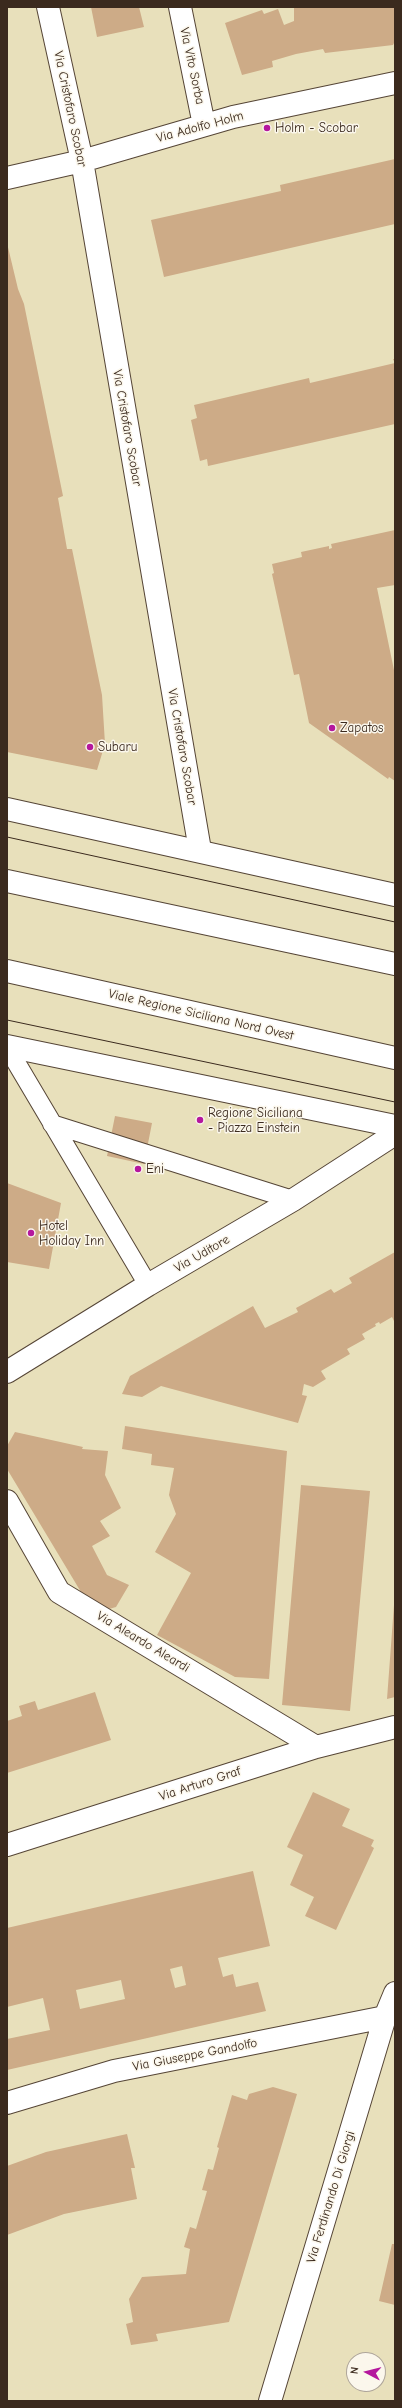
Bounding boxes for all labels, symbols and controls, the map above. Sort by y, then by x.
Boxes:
street label: Via Vito Sorba [176,26,208,106]
street label: Via Cristofaro Scobar [50,50,90,168]
street label: Via Adolfo Holm [155,108,245,146]
place label: Holm - Scobar [275,120,358,136]
marker: Holm - Scobar [262,123,272,133]
street label: Via Cristofaro Scobar [109,369,145,487]
street label: Via Cristofaro Scobar [164,688,200,806]
place label: Zapatos [340,720,383,736]
marker: Zapatos [327,723,337,733]
place label: Subaru [98,739,137,755]
marker: Subaru [85,742,95,752]
street label: Viale Regione Siciliana Nord Ovest [107,986,295,1044]
place label: Regione Siciliana - Piazza Einstein [208,1105,303,1136]
marker: Regione Siciliana - Piazza Einstein [195,1115,205,1125]
place label: Eni [146,1161,164,1177]
marker: Eni [133,1164,143,1174]
place label: Hotel Holiday Inn [39,1218,104,1249]
marker: Hotel Holiday Inn [26,1228,36,1238]
street label: Via Uditore [171,1232,233,1276]
street label: Via Aleardo Aleardi [94,1608,192,1676]
street label: Via Arturo Graf [157,1763,243,1805]
street label: Via Giuseppe Gandolfo [131,2035,259,2075]
street label: Via Ferdinando Di Giorgi [303,2129,359,2265]
north arrow [346,2352,386,2392]
text: N [348,2366,361,2375]

